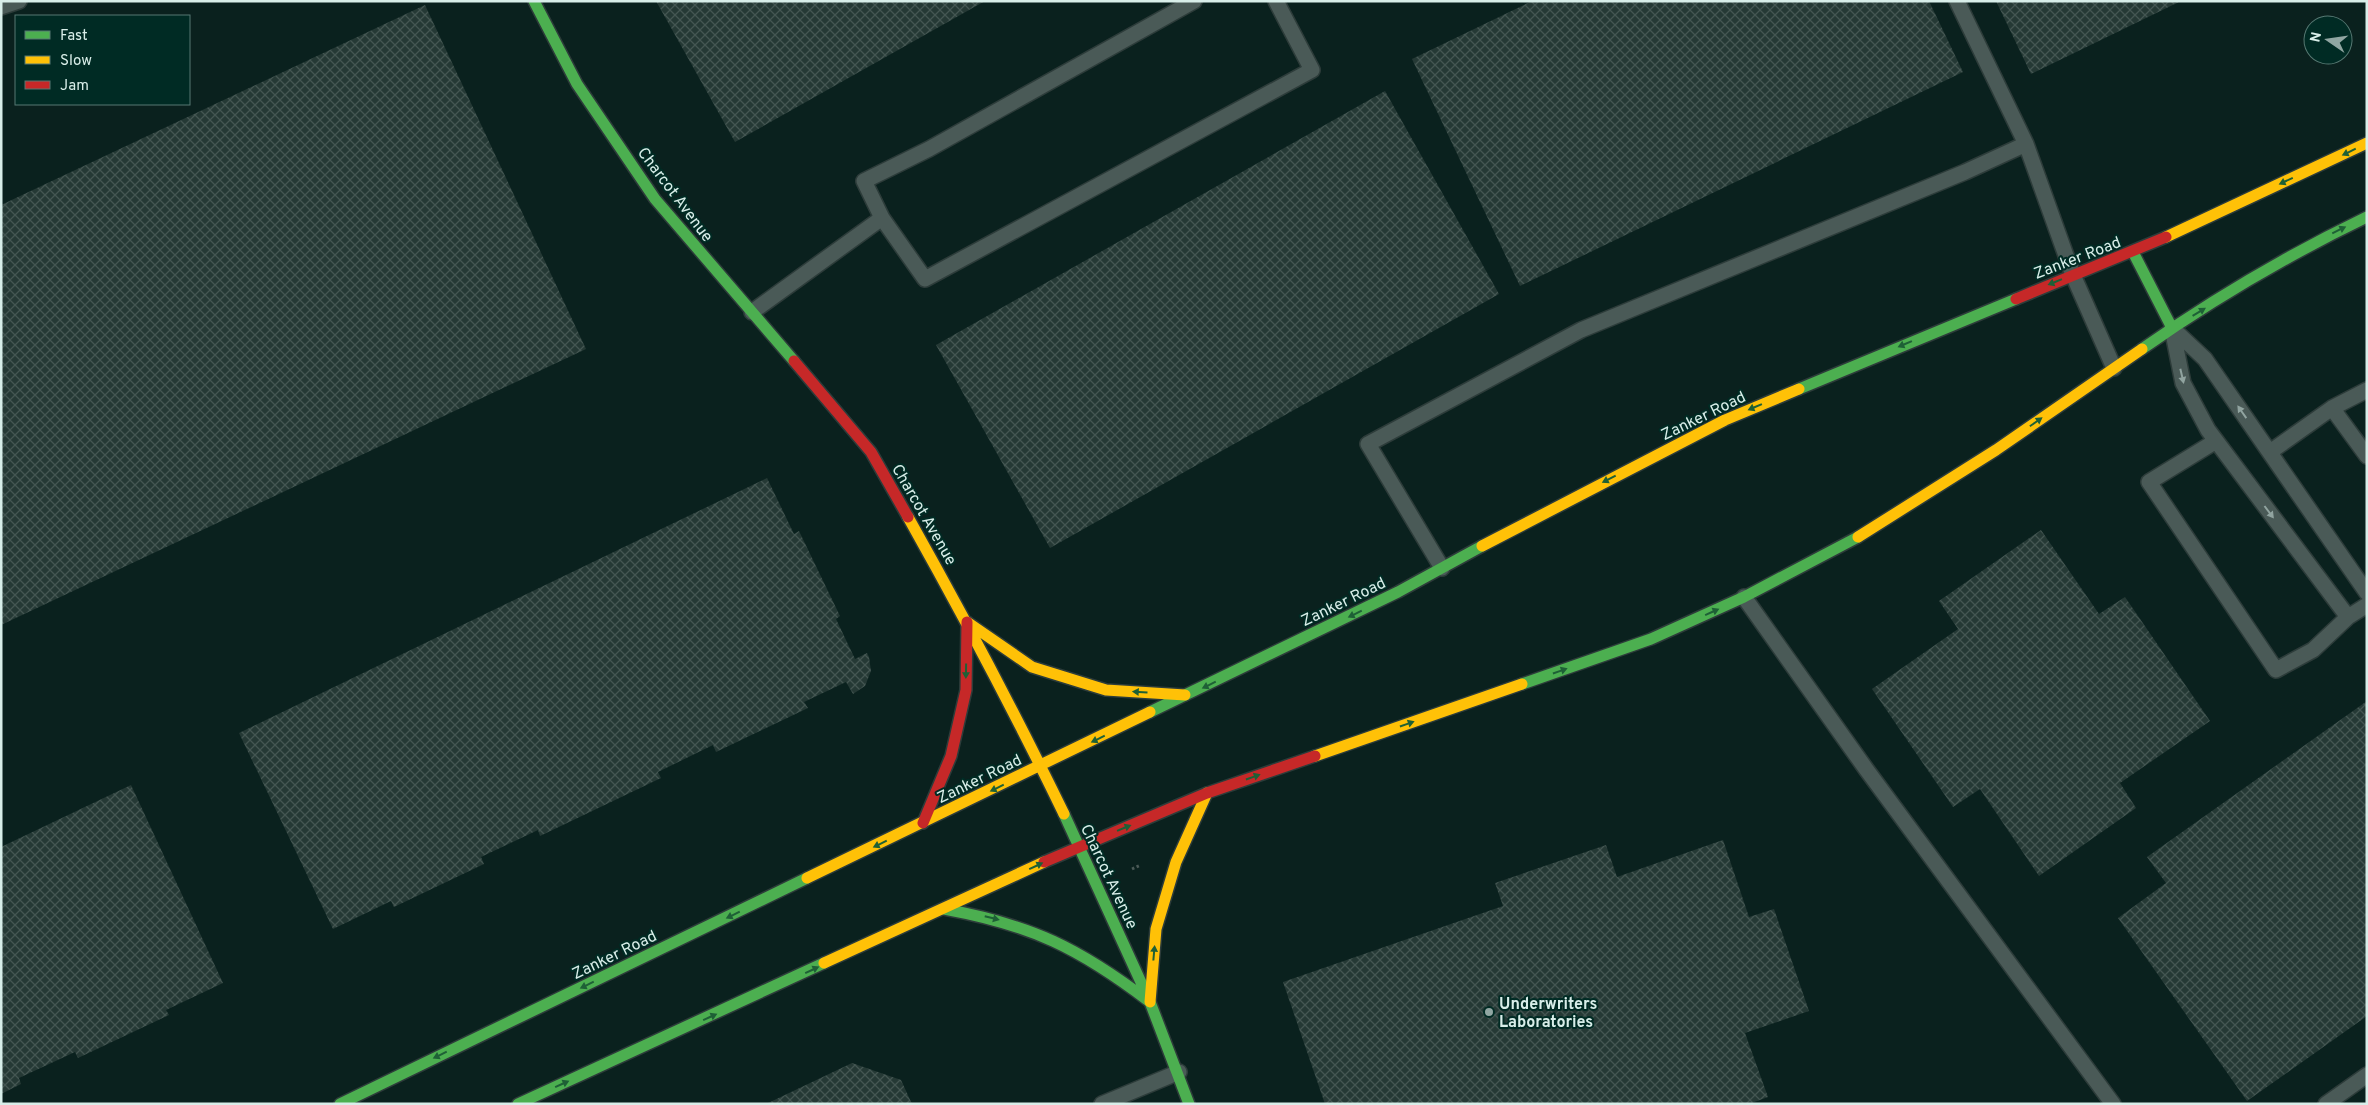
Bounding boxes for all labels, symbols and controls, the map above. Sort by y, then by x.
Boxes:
legend [15,15,190,105]
north arrow [2303,15,2353,65]
text: Fast [60,27,88,46]
text: N [2307,31,2326,44]
text: Slow [60,52,92,71]
text: Jam [60,77,89,96]
street label: Charcot Avenue [632,144,717,247]
one-way arrow [2342,148,2356,156]
one-way arrow [2279,177,2294,186]
one-way arrow [2332,226,2347,234]
street label: Zanker Road [2031,233,2124,285]
one-way arrow [2048,279,2062,287]
one-way arrow [2193,308,2206,317]
one-way arrow [1898,341,1912,349]
one-way arrow [2178,368,2186,383]
street label: Zanker Road [1658,388,1750,446]
one-way arrow [1748,404,1762,412]
one-way arrow [2237,405,2247,419]
one-way arrow [2029,417,2043,427]
street label: Charcot Avenue [886,461,960,569]
one-way arrow [1602,475,1617,483]
one-way arrow [2264,505,2274,519]
street label: Zanker Road [1298,574,1390,632]
one-way arrow [1705,607,1719,615]
one-way arrow [1347,610,1362,618]
one-way arrow [962,663,970,679]
one-way arrow [1553,666,1568,674]
one-way arrow [1202,682,1216,690]
one-way arrow [1132,688,1148,696]
one-way arrow [1400,720,1415,728]
one-way arrow [1091,735,1105,743]
street label: Zanker Road [934,751,1026,809]
one-way arrow [1246,773,1261,781]
one-way arrow [990,784,1004,792]
street label: Charcot Avenue [1075,821,1141,932]
one-way arrow [1117,823,1131,831]
one-way arrow [872,840,887,848]
one-way arrow [1029,862,1043,870]
one-way arrow [726,911,740,919]
one-way arrow [985,914,1000,922]
street label: Zanker Road [569,927,661,985]
one-way arrow [1150,945,1158,961]
one-way arrow [805,966,820,974]
one-way arrow [580,981,594,989]
place label: Underwriters Laboratories [1499,995,1598,1033]
marker: Underwriters Laboratories [1483,1006,1495,1018]
one-way arrow [703,1012,717,1020]
one-way arrow [433,1052,447,1060]
one-way arrow [555,1079,569,1087]

